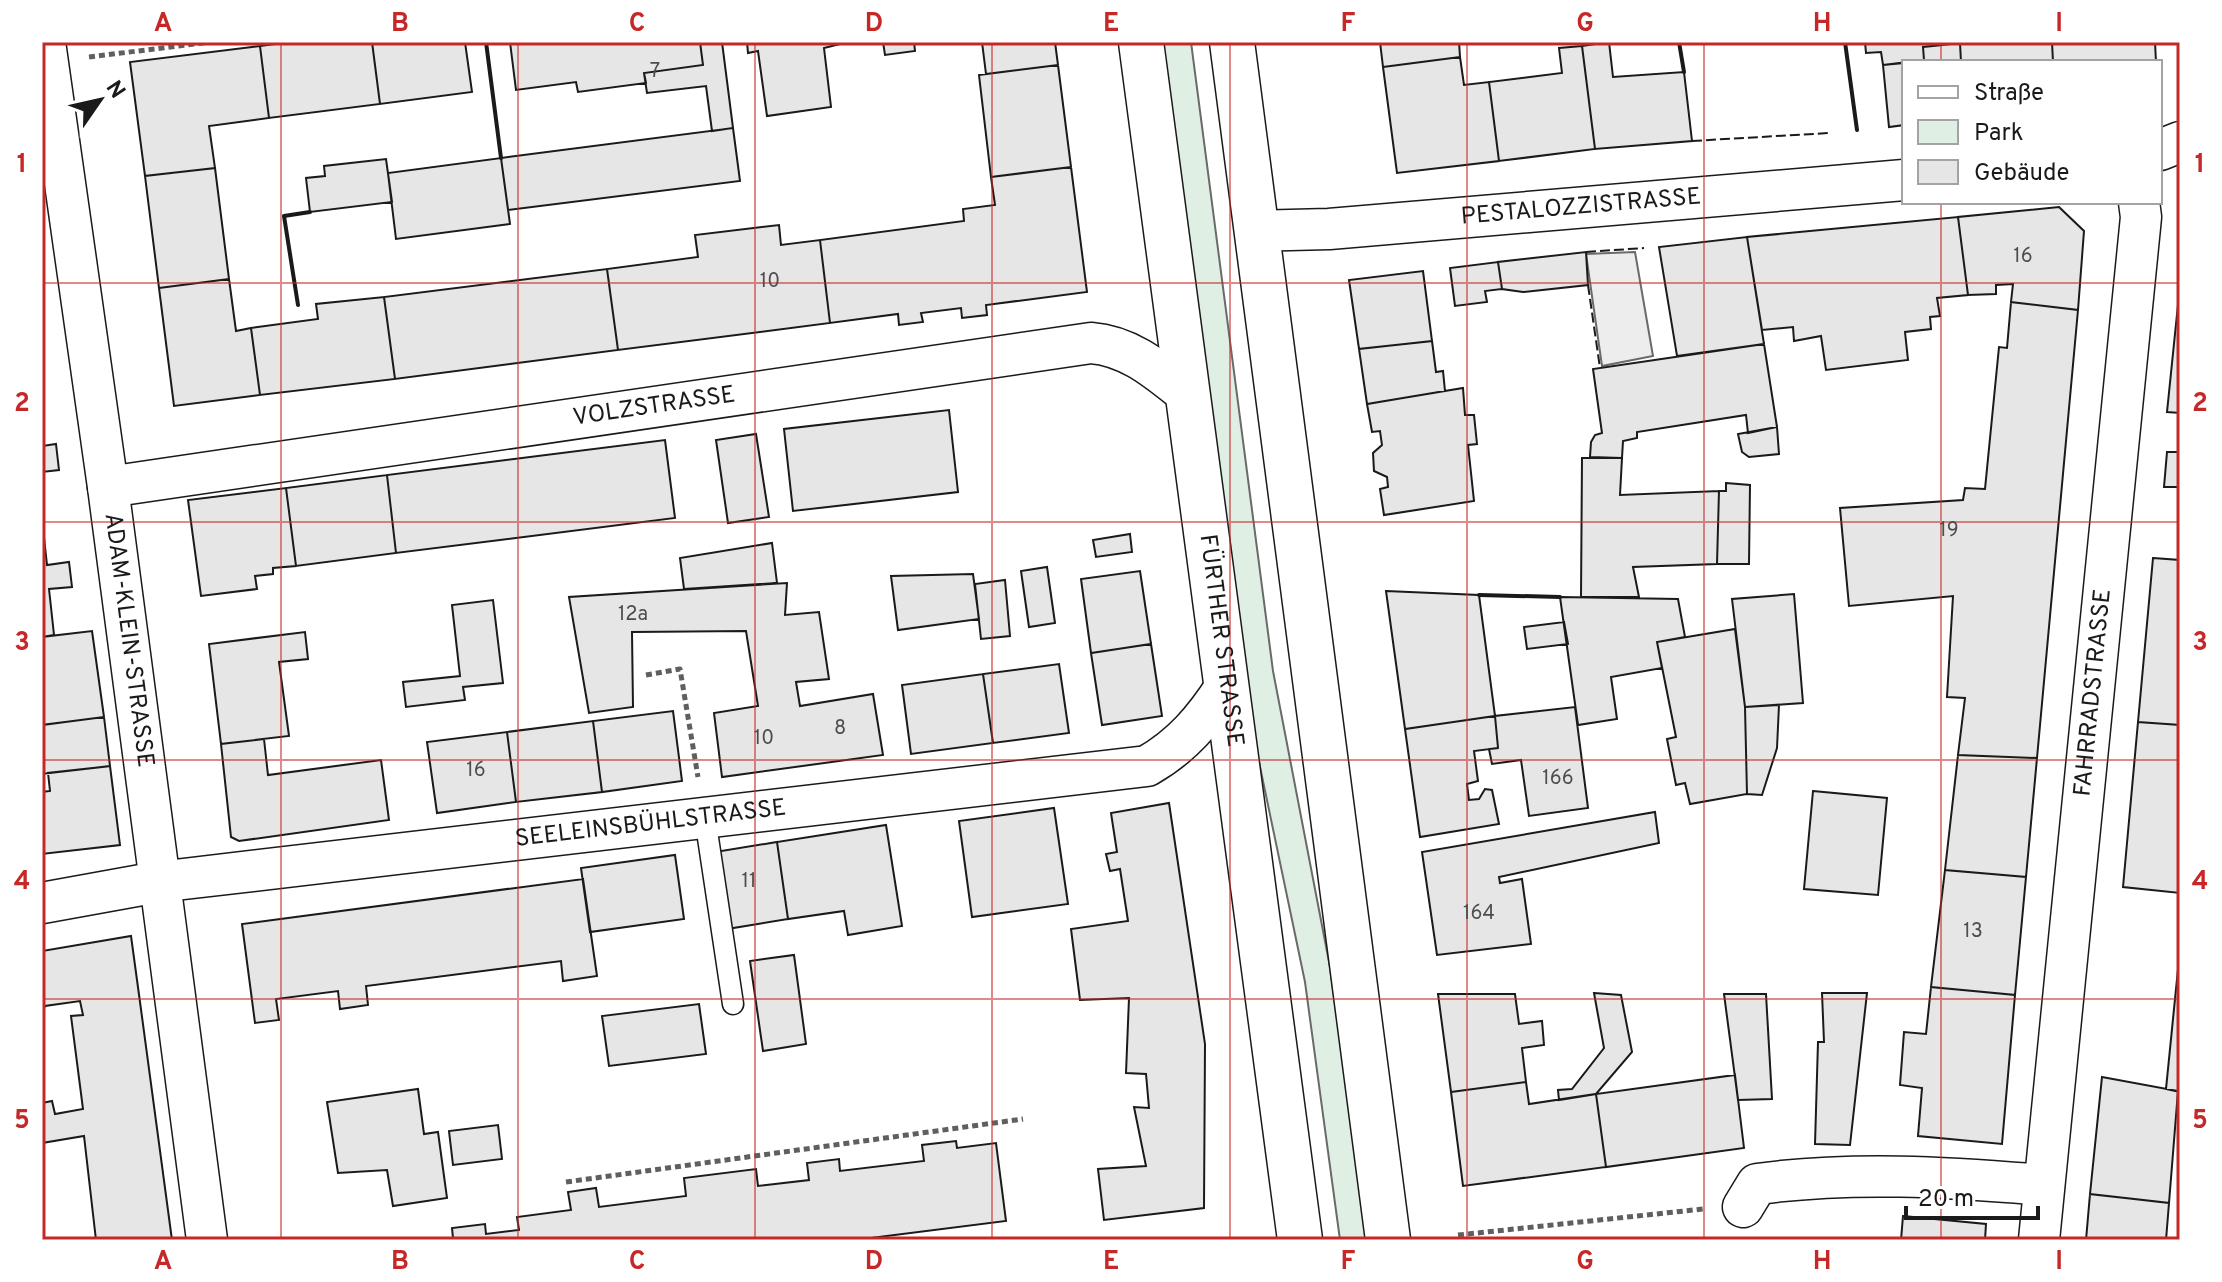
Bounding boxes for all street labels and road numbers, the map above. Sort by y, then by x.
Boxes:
street label: PESTALOZZISTRASSE [1460,182,1702,233]
street label: VOLZSTRASSE [571,380,737,434]
street label: ADAM-KLEIN-STRASSE [97,511,160,769]
street label: FÜRTHER STRASSE [1192,533,1249,749]
street label: FAHRRADSTRASSE [2068,587,2119,798]
street label: SEELEINSBÜHLSTRASSE [514,793,788,855]

